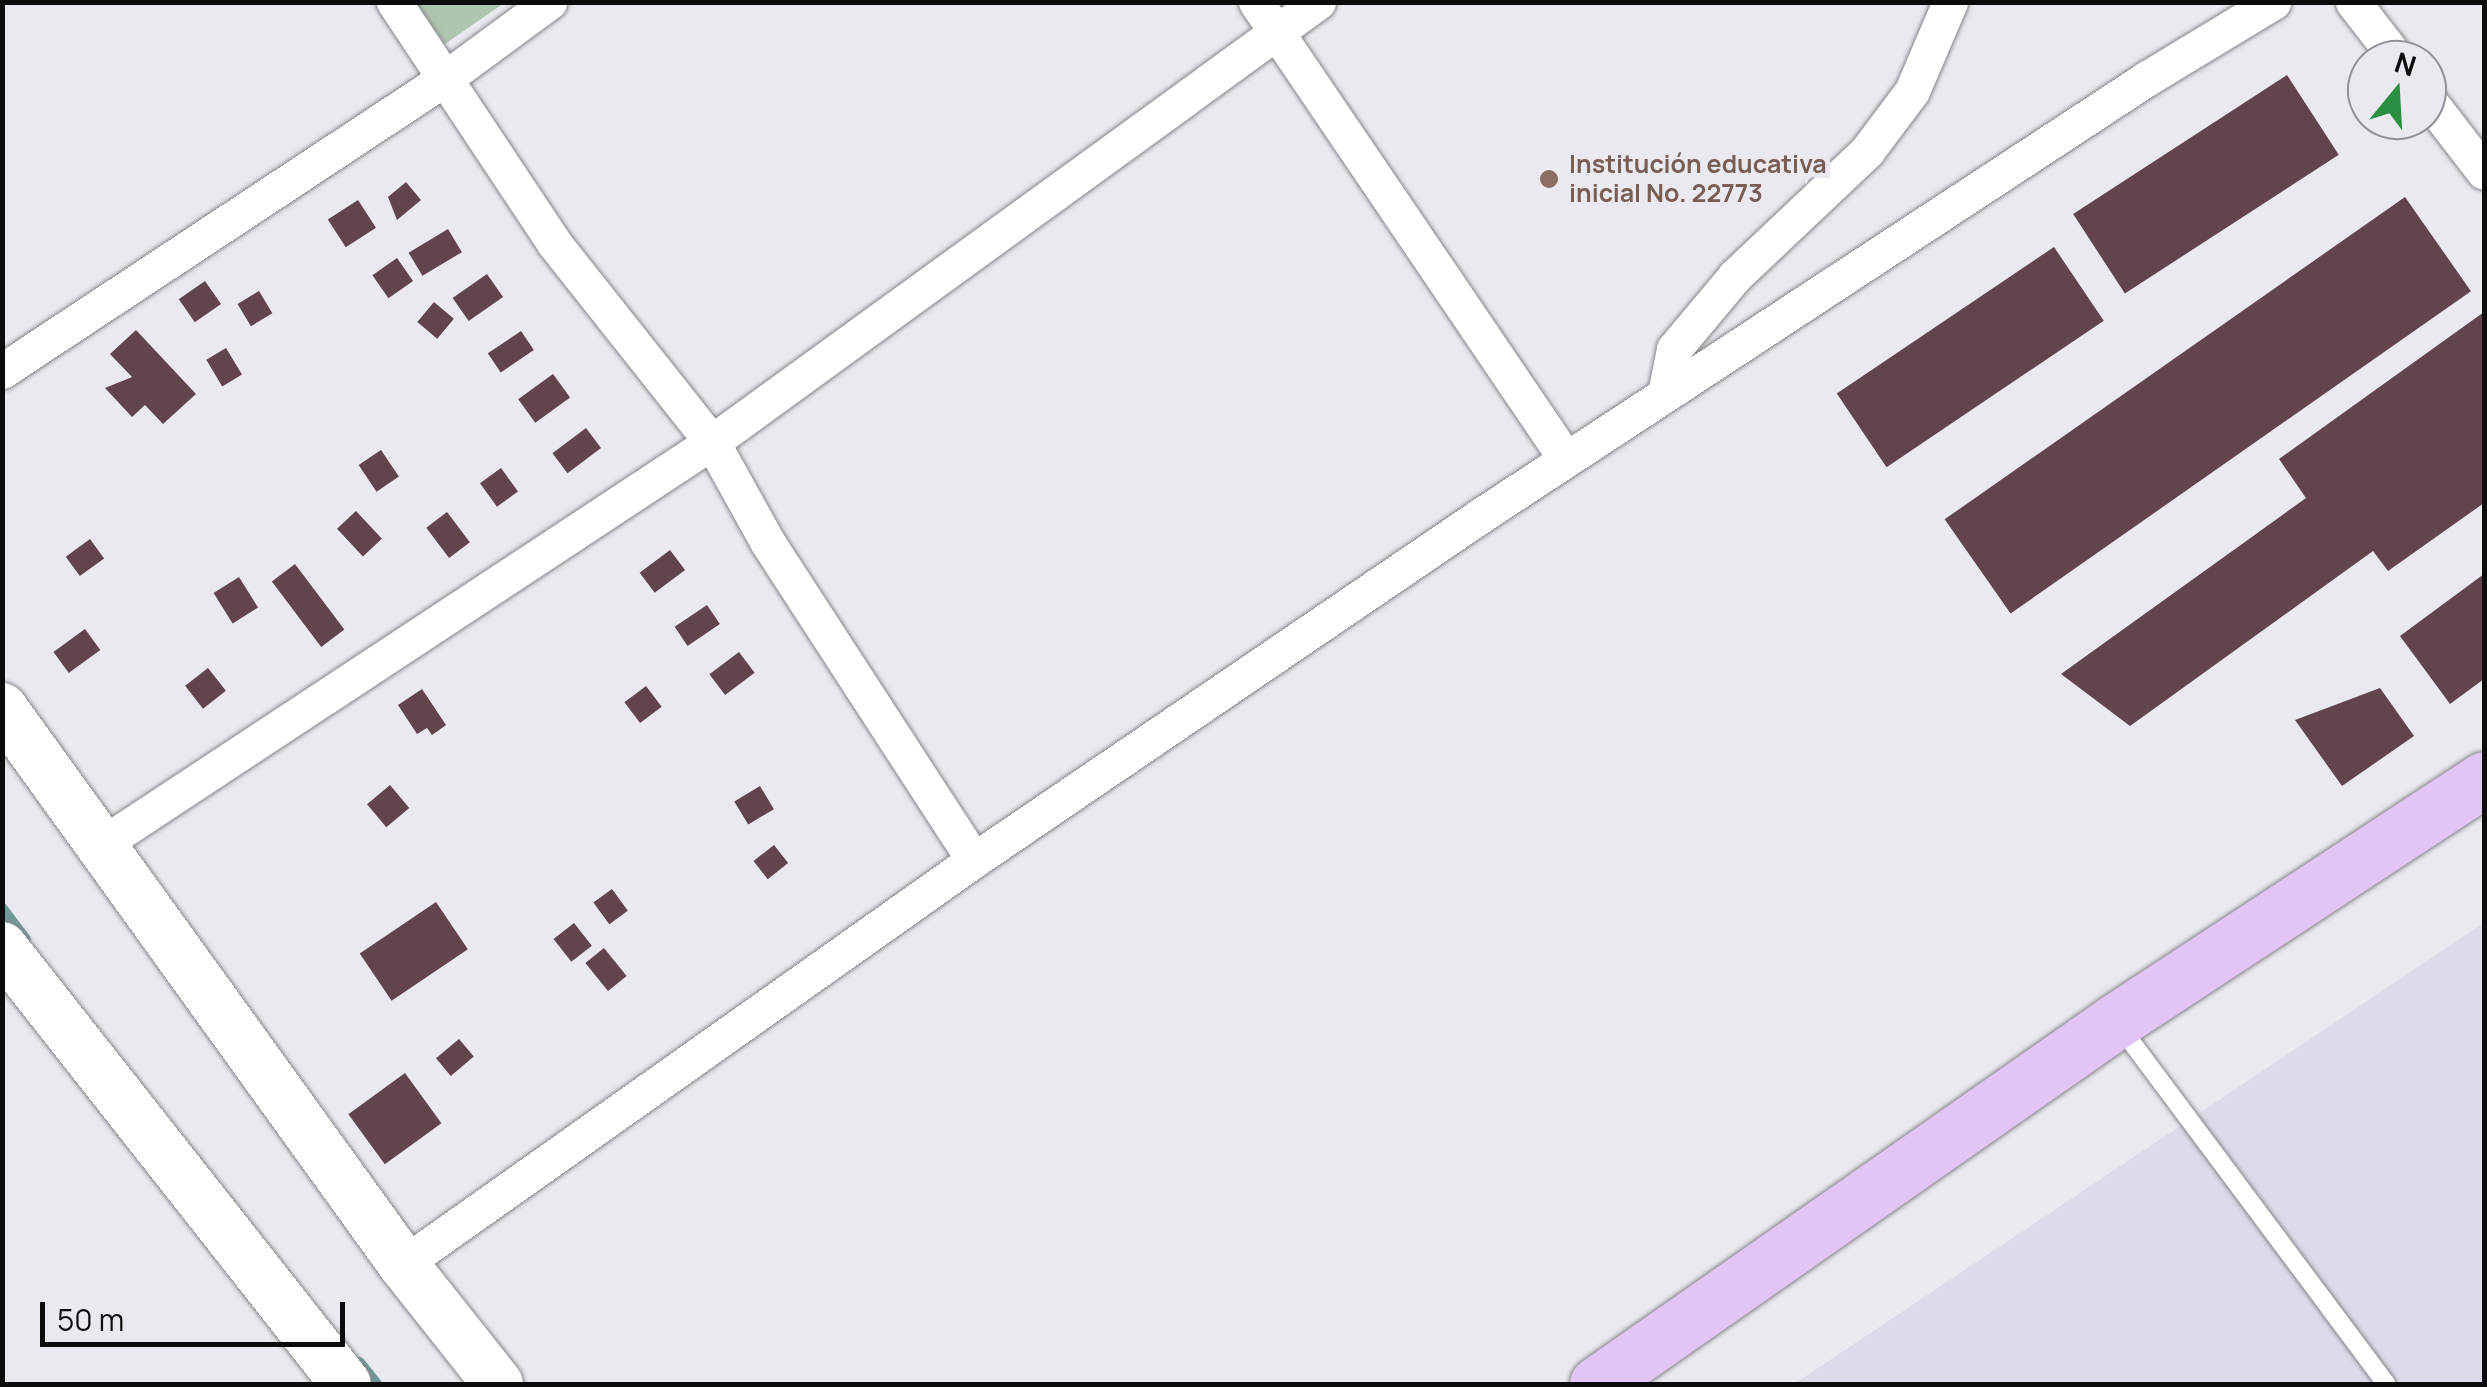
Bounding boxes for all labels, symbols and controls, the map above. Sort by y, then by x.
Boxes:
north arrow [2347,40,2447,140]
text: N [2390,42,2421,85]
place label: Institución educativa inicial No. 22773 [1569,150,1827,209]
marker: Institución educativa inicial No. 22773 [1538,168,1560,190]
scale bar [45,1282,350,1344]
text: 50 m [57,1299,124,1340]

